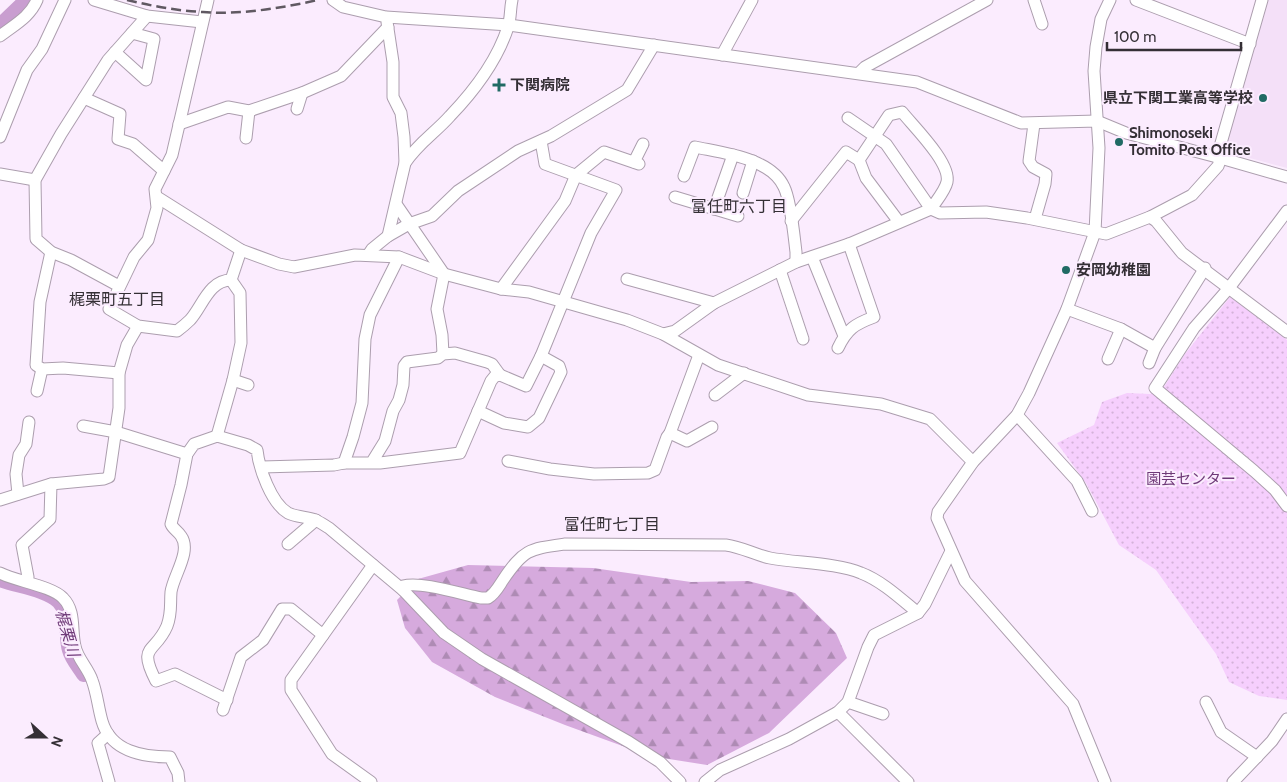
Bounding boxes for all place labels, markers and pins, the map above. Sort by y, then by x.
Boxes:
place label: 下関病院 [510,76,570,94]
marker: 下関病院 [492,78,506,92]
place label: 県立下関工業高等学校 [1103,89,1253,107]
marker: 県立下関工業高等学校 [1257,92,1269,104]
place label: Shimonoseki Tomito Post Office [1129,124,1251,159]
marker: Shimonoseki Tomito Post Office [1113,136,1125,148]
place label: 安岡幼稚園 [1076,261,1151,279]
marker: 安岡幼稚園 [1060,264,1072,276]

